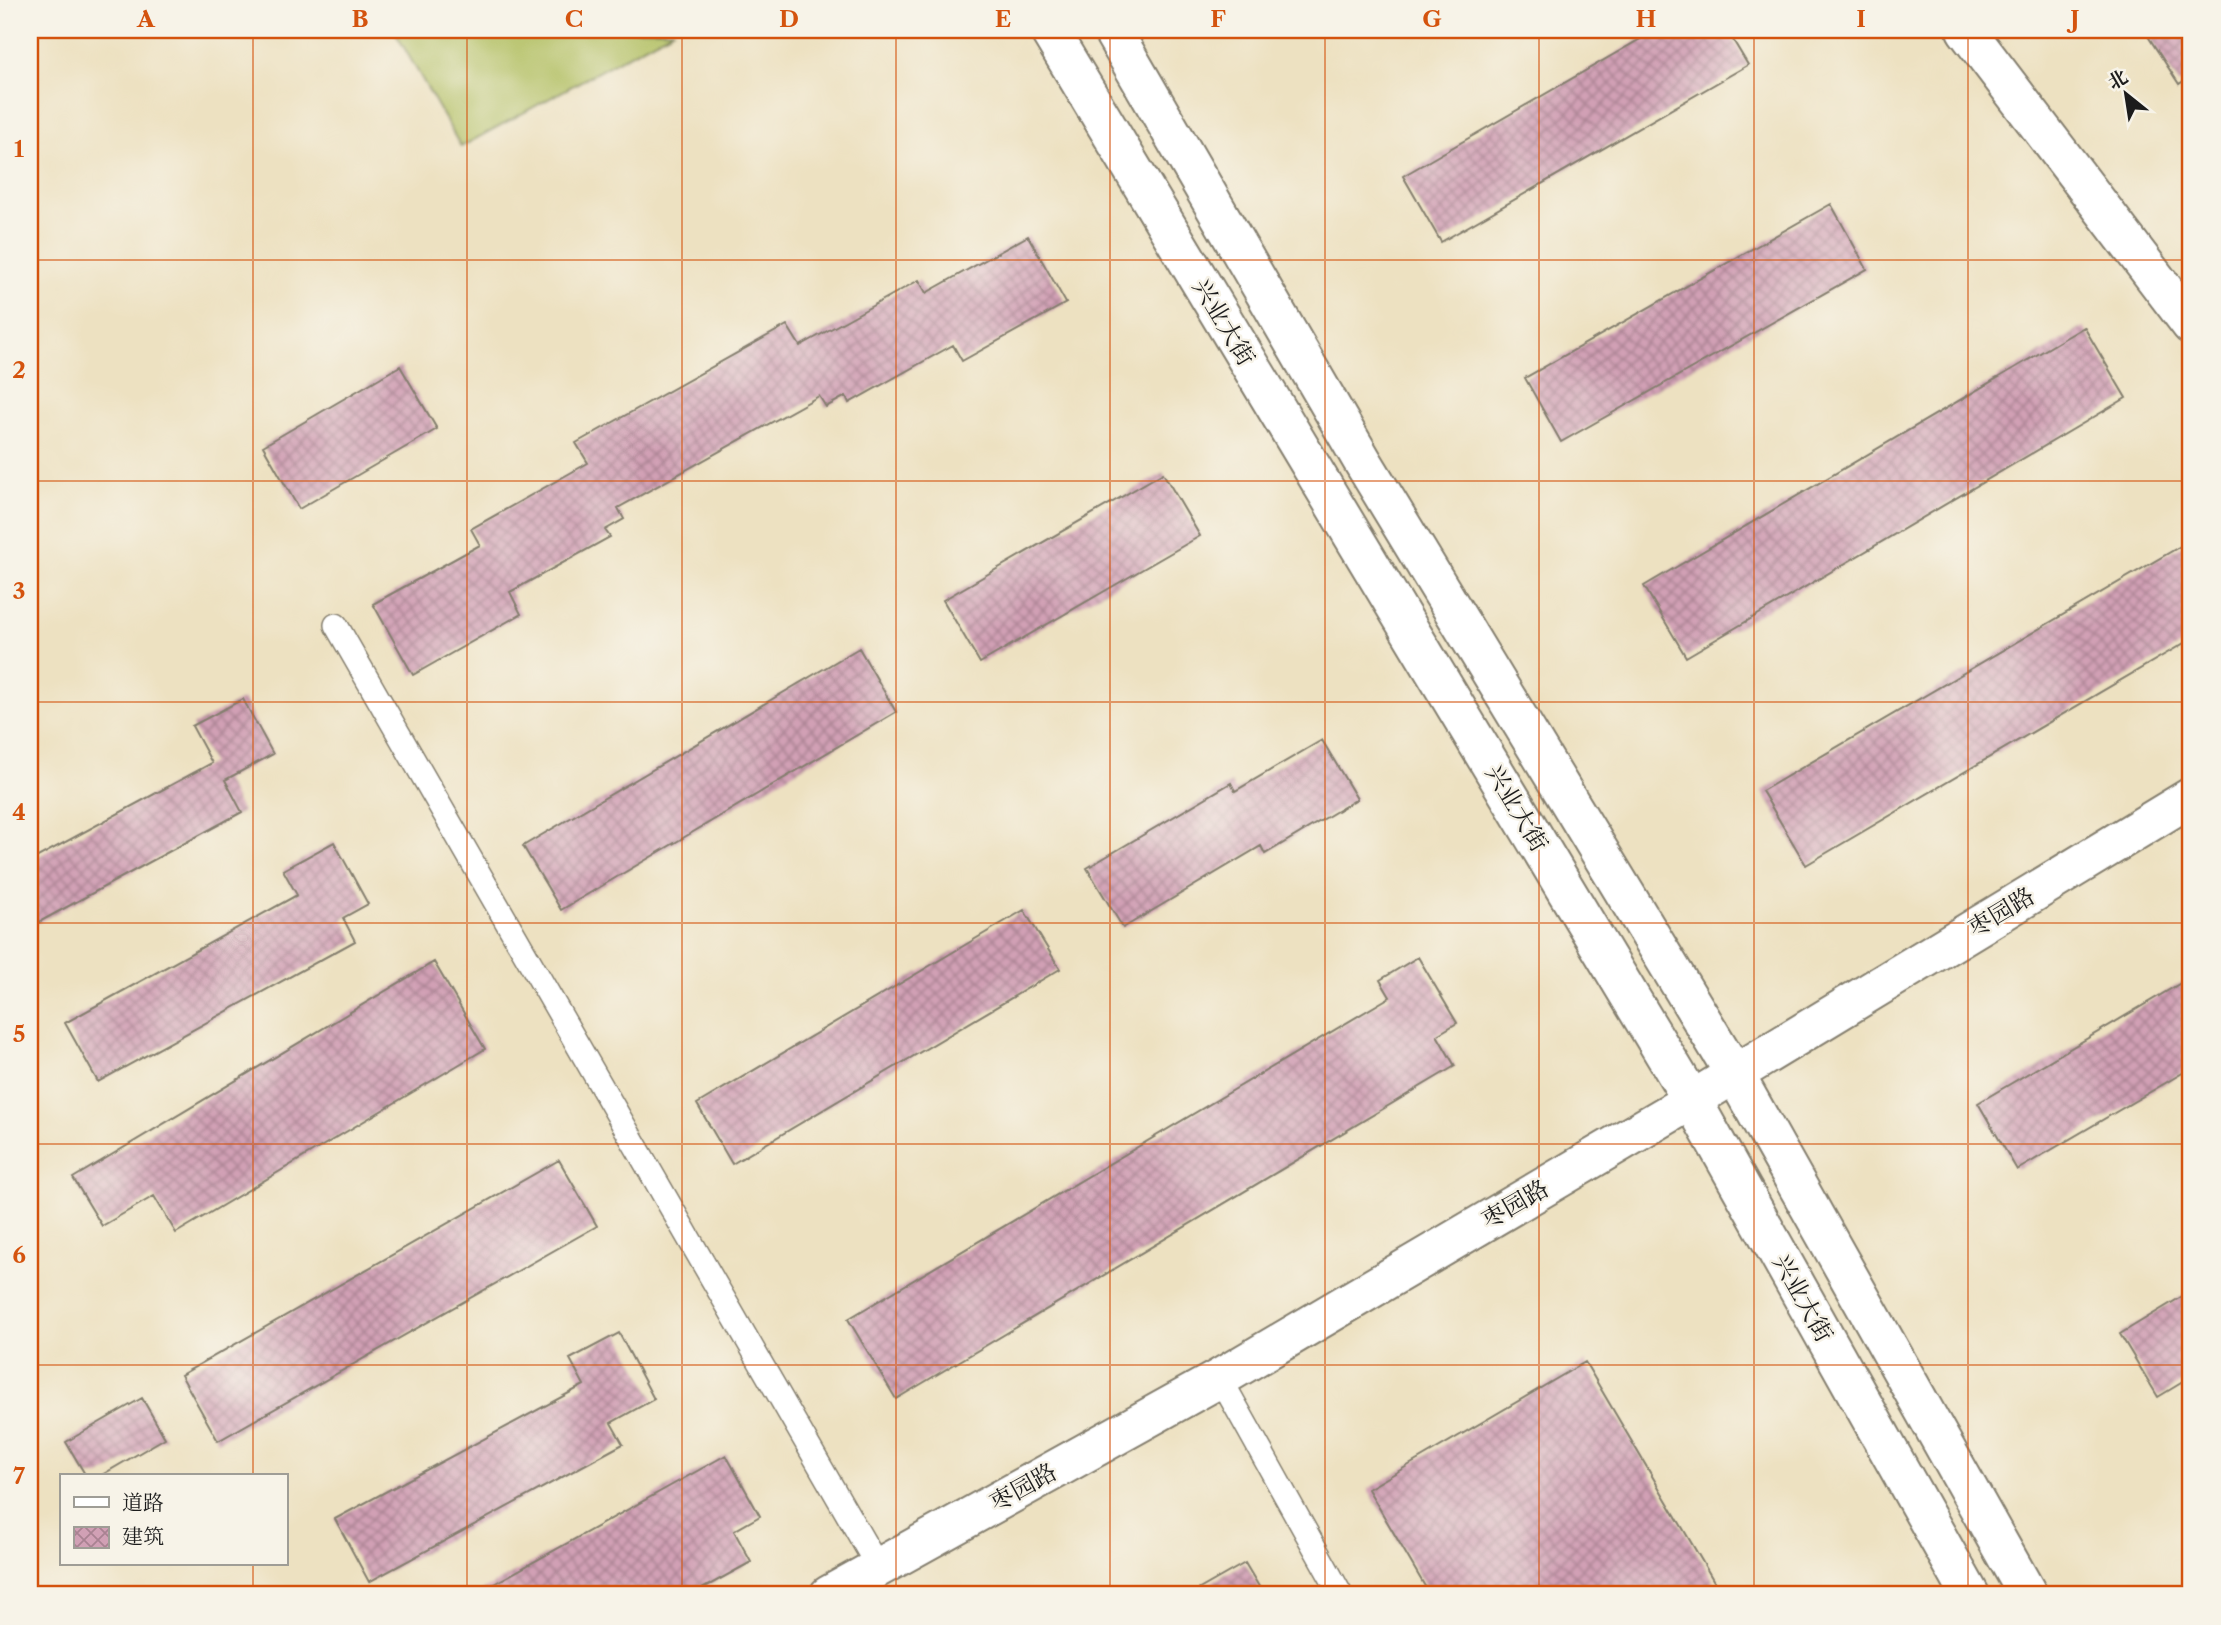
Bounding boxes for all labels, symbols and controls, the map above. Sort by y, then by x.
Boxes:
text: A [136,5,156,33]
text: B [351,5,369,33]
text: C [565,5,583,33]
text: D [779,5,799,33]
text: E [995,5,1011,33]
text: F [1210,5,1226,33]
text: G [1422,5,1442,33]
text: H [1636,5,1657,33]
text: I [1856,5,1866,33]
text: J [2066,5,2080,33]
north arrow [2092,60,2162,130]
text: 北 [2104,65,2132,94]
text: 1 [14,135,25,163]
street label: 兴业大街 [1187,273,1261,371]
text: 2 [12,356,26,384]
text: 3 [13,577,26,605]
street label: 兴业大街 [1480,759,1554,857]
text: 4 [12,798,26,826]
street label: 枣园路 [1963,881,2039,943]
text: 5 [13,1020,25,1048]
street label: 枣园路 [1477,1173,1553,1235]
text: 6 [12,1241,26,1269]
street label: 兴业大街 [1767,1249,1839,1347]
street label: 枣园路 [984,1457,1062,1517]
text: 7 [13,1462,25,1490]
legend [60,1474,287,1566]
text: 道路 [122,1490,164,1515]
text: 建筑 [122,1524,164,1549]

